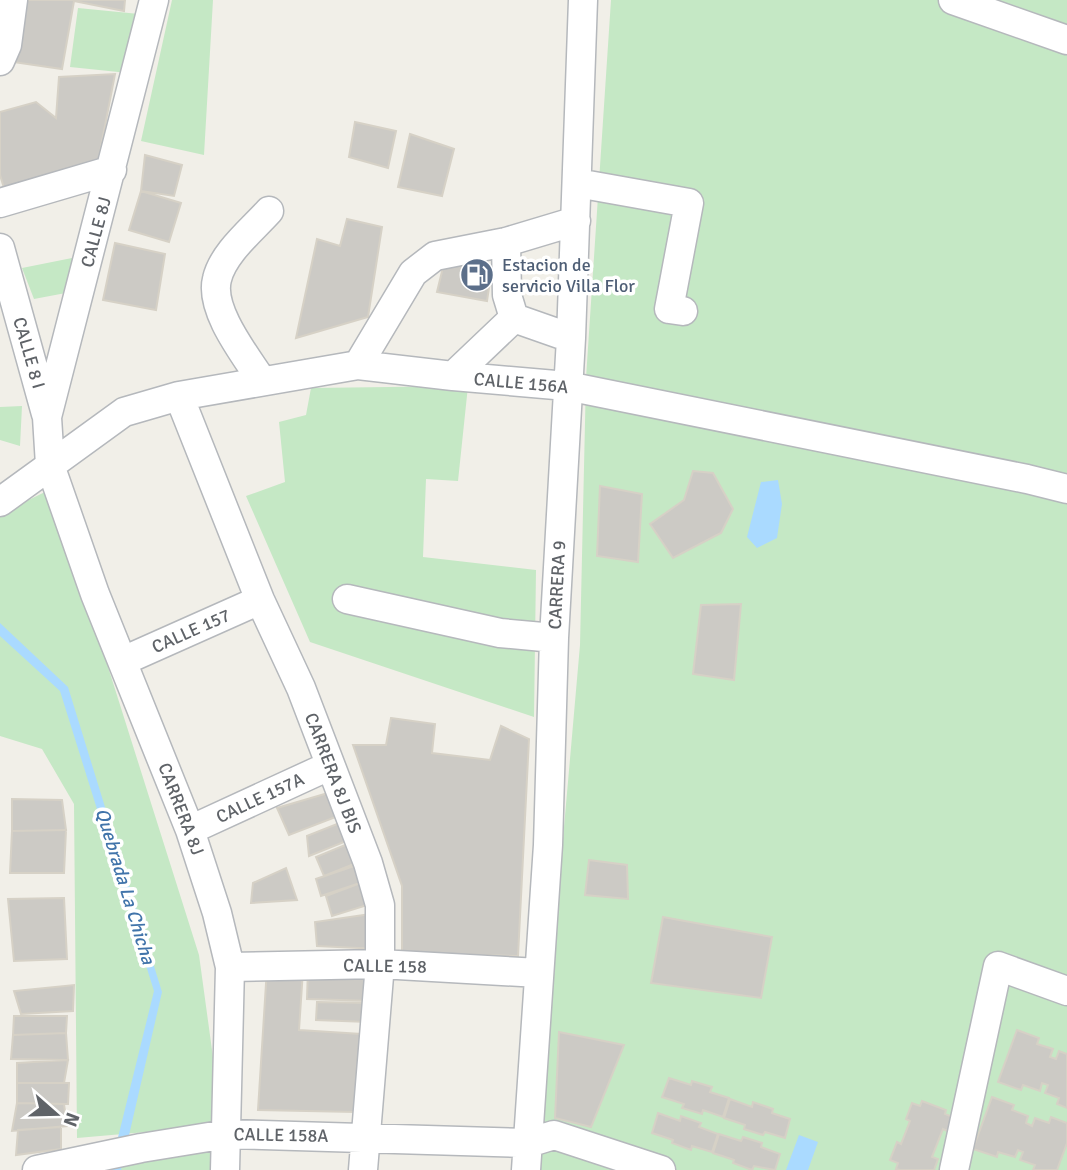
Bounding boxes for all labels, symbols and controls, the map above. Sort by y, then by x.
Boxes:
street label: CALLE 8J [76,194,116,270]
place label: Estacion de servicio Villa Flor [502,254,635,297]
fuel station icon: Estacion de servicio Villa Flor [458,256,496,294]
street label: CALLE 8 I [8,315,50,391]
street label: CALLE 156A [473,368,569,398]
street label: CARRERA 9 [544,540,570,630]
street label: CALLE 157 [148,604,234,658]
street label: CARRERA 8J BIS [300,710,366,836]
street label: CARRERA 8J [153,760,209,858]
street label: CALLE 157A [212,768,308,828]
water label: Quebrada La Chicha [90,805,161,969]
street label: CALLE 158 [343,954,427,978]
north arrow [21,1079,91,1149]
text: N [57,1109,85,1130]
street label: CALLE 158A [234,1123,328,1147]

